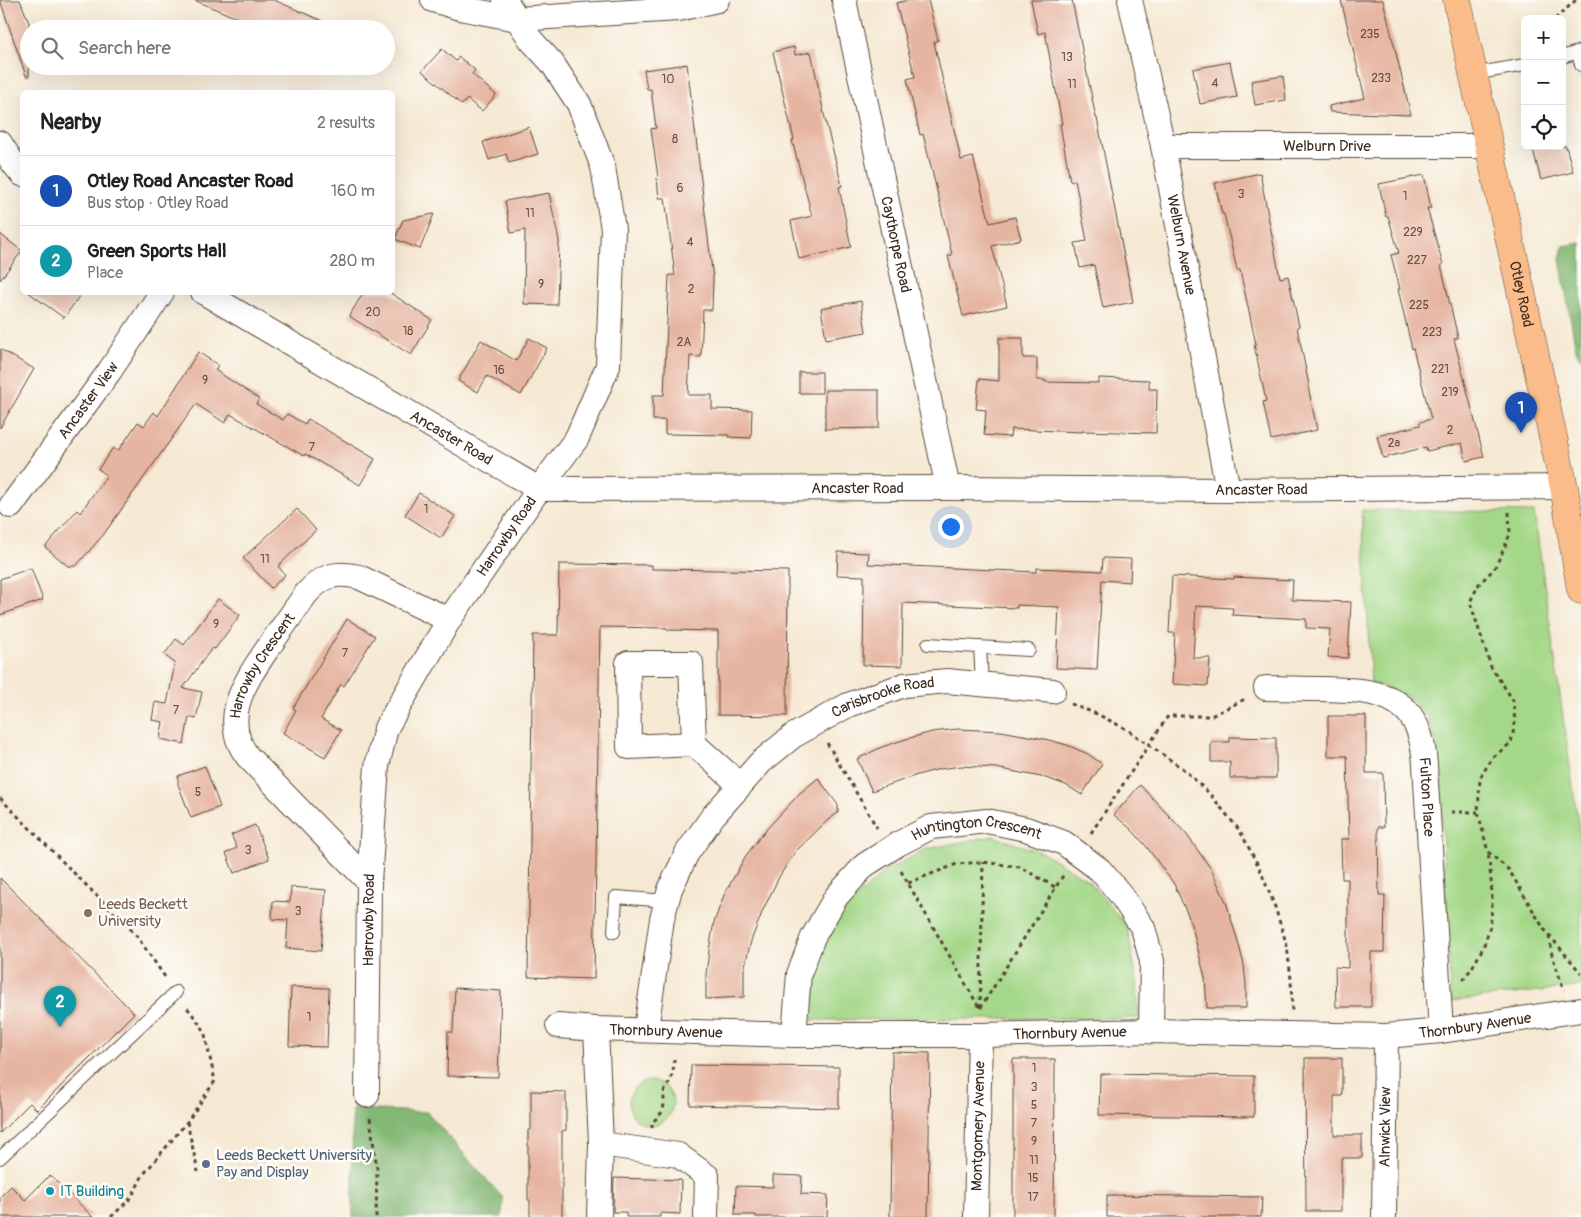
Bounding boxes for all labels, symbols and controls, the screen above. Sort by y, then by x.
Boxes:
map controls [1521,15,1566,150]
button: + [1521,15,1566,60]
search box [20,20,395,75]
house number: 235 [1360,27,1380,42]
icon: search [38,34,66,62]
text: Search here [78,36,171,60]
house number: 13 [1061,50,1073,65]
button: − [1521,60,1566,105]
house number: 233 [1371,71,1391,86]
house number: 10 [662,72,674,87]
house number: 4 [1212,76,1219,91]
house number: 11 [1067,77,1077,92]
button: locate [1521,105,1566,150]
text: Nearby [40,109,101,136]
text: 2 results [317,113,375,133]
house number: 8 [672,132,678,147]
street label: Welburn Drive [1283,137,1372,156]
text: Otley Road Ancaster Road [87,169,294,193]
text: 1 [53,181,59,201]
text: 160 m [331,181,375,201]
house number: 6 [677,181,684,196]
house number: 3 [1238,187,1245,202]
house number: 1 [1403,189,1407,204]
text: Bus stop · Otley Road [87,193,229,213]
street label: Welburn Avenue [1163,193,1201,297]
street label: Caythorpe Road [877,195,916,294]
house number: 11 [525,206,535,221]
house number: 229 [1403,225,1423,240]
house number: 4 [687,235,694,250]
text: Green Sports Hall [87,239,226,263]
text: 2 [52,251,60,271]
text: 280 m [329,251,375,271]
house number: 227 [1407,253,1428,268]
street label: Otley Road [1505,259,1538,329]
text: Place [87,263,123,283]
house number: 9 [538,277,544,292]
house number: 2 [688,282,695,297]
house number: 225 [1409,298,1429,313]
house number: 20 [366,305,380,320]
house number: 18 [403,324,413,339]
house number: 223 [1422,325,1442,340]
house number: 2A [677,335,691,350]
street label: Ancaster View [54,358,123,443]
house number: 221 [1431,362,1449,377]
house number: 16 [493,363,505,378]
house number: 9 [202,373,208,388]
house number: 219 [1441,385,1459,400]
pin: 1 [1505,392,1537,433]
street label: Ancaster Road [407,406,496,469]
house number: 2 [1447,423,1454,438]
house number: 2a [1388,436,1401,451]
house number: 7 [309,440,316,455]
street label: Ancaster Road [811,479,904,498]
street label: Ancaster Road [1215,480,1308,500]
street label: Harrowby Road [472,492,541,580]
house number: 1 [424,502,428,517]
your location [938,514,964,540]
house number: 11 [260,552,270,567]
street label: Harrowby Crescent [226,608,300,720]
house number: 9 [213,617,219,632]
house number: 7 [342,646,349,661]
street label: Carisbrooke Road [828,673,935,722]
house number: 7 [173,703,180,718]
street label: Fulton Place [1415,756,1439,838]
house number: 5 [195,785,201,800]
street label: Huntington Crescent [908,811,1045,845]
house number: 3 [245,843,252,858]
street label: Harrowby Road [359,873,379,967]
place label: Leeds Beckett University [98,895,189,931]
house number: 3 [295,904,302,919]
marker: Leeds Beckett University [82,907,94,919]
pin: 2 [44,986,76,1027]
street label: Thornbury Avenue [1418,1008,1533,1042]
house number: 1 [307,1010,311,1025]
street label: Thornbury Avenue [609,1020,723,1042]
street label: Thornbury Avenue [1013,1022,1127,1044]
street label: Montgomery Avenue [967,1060,989,1191]
house number: 1 [1032,1061,1036,1076]
house number: 3 [1031,1080,1038,1095]
street label: Alnwick View [1375,1086,1395,1168]
house number: 5 [1031,1098,1037,1113]
house number: 7 [1031,1116,1038,1131]
house number: 9 [1031,1134,1037,1149]
place label: Leeds Beckett University Pay and Display [216,1146,373,1182]
house number: 11 [1029,1153,1039,1168]
marker: Leeds Beckett University Pay and Display [200,1158,212,1170]
house number: 15 [1027,1171,1039,1186]
place label: IT Building [60,1182,124,1201]
marker: IT Building [44,1185,56,1197]
house number: 17 [1027,1190,1039,1205]

